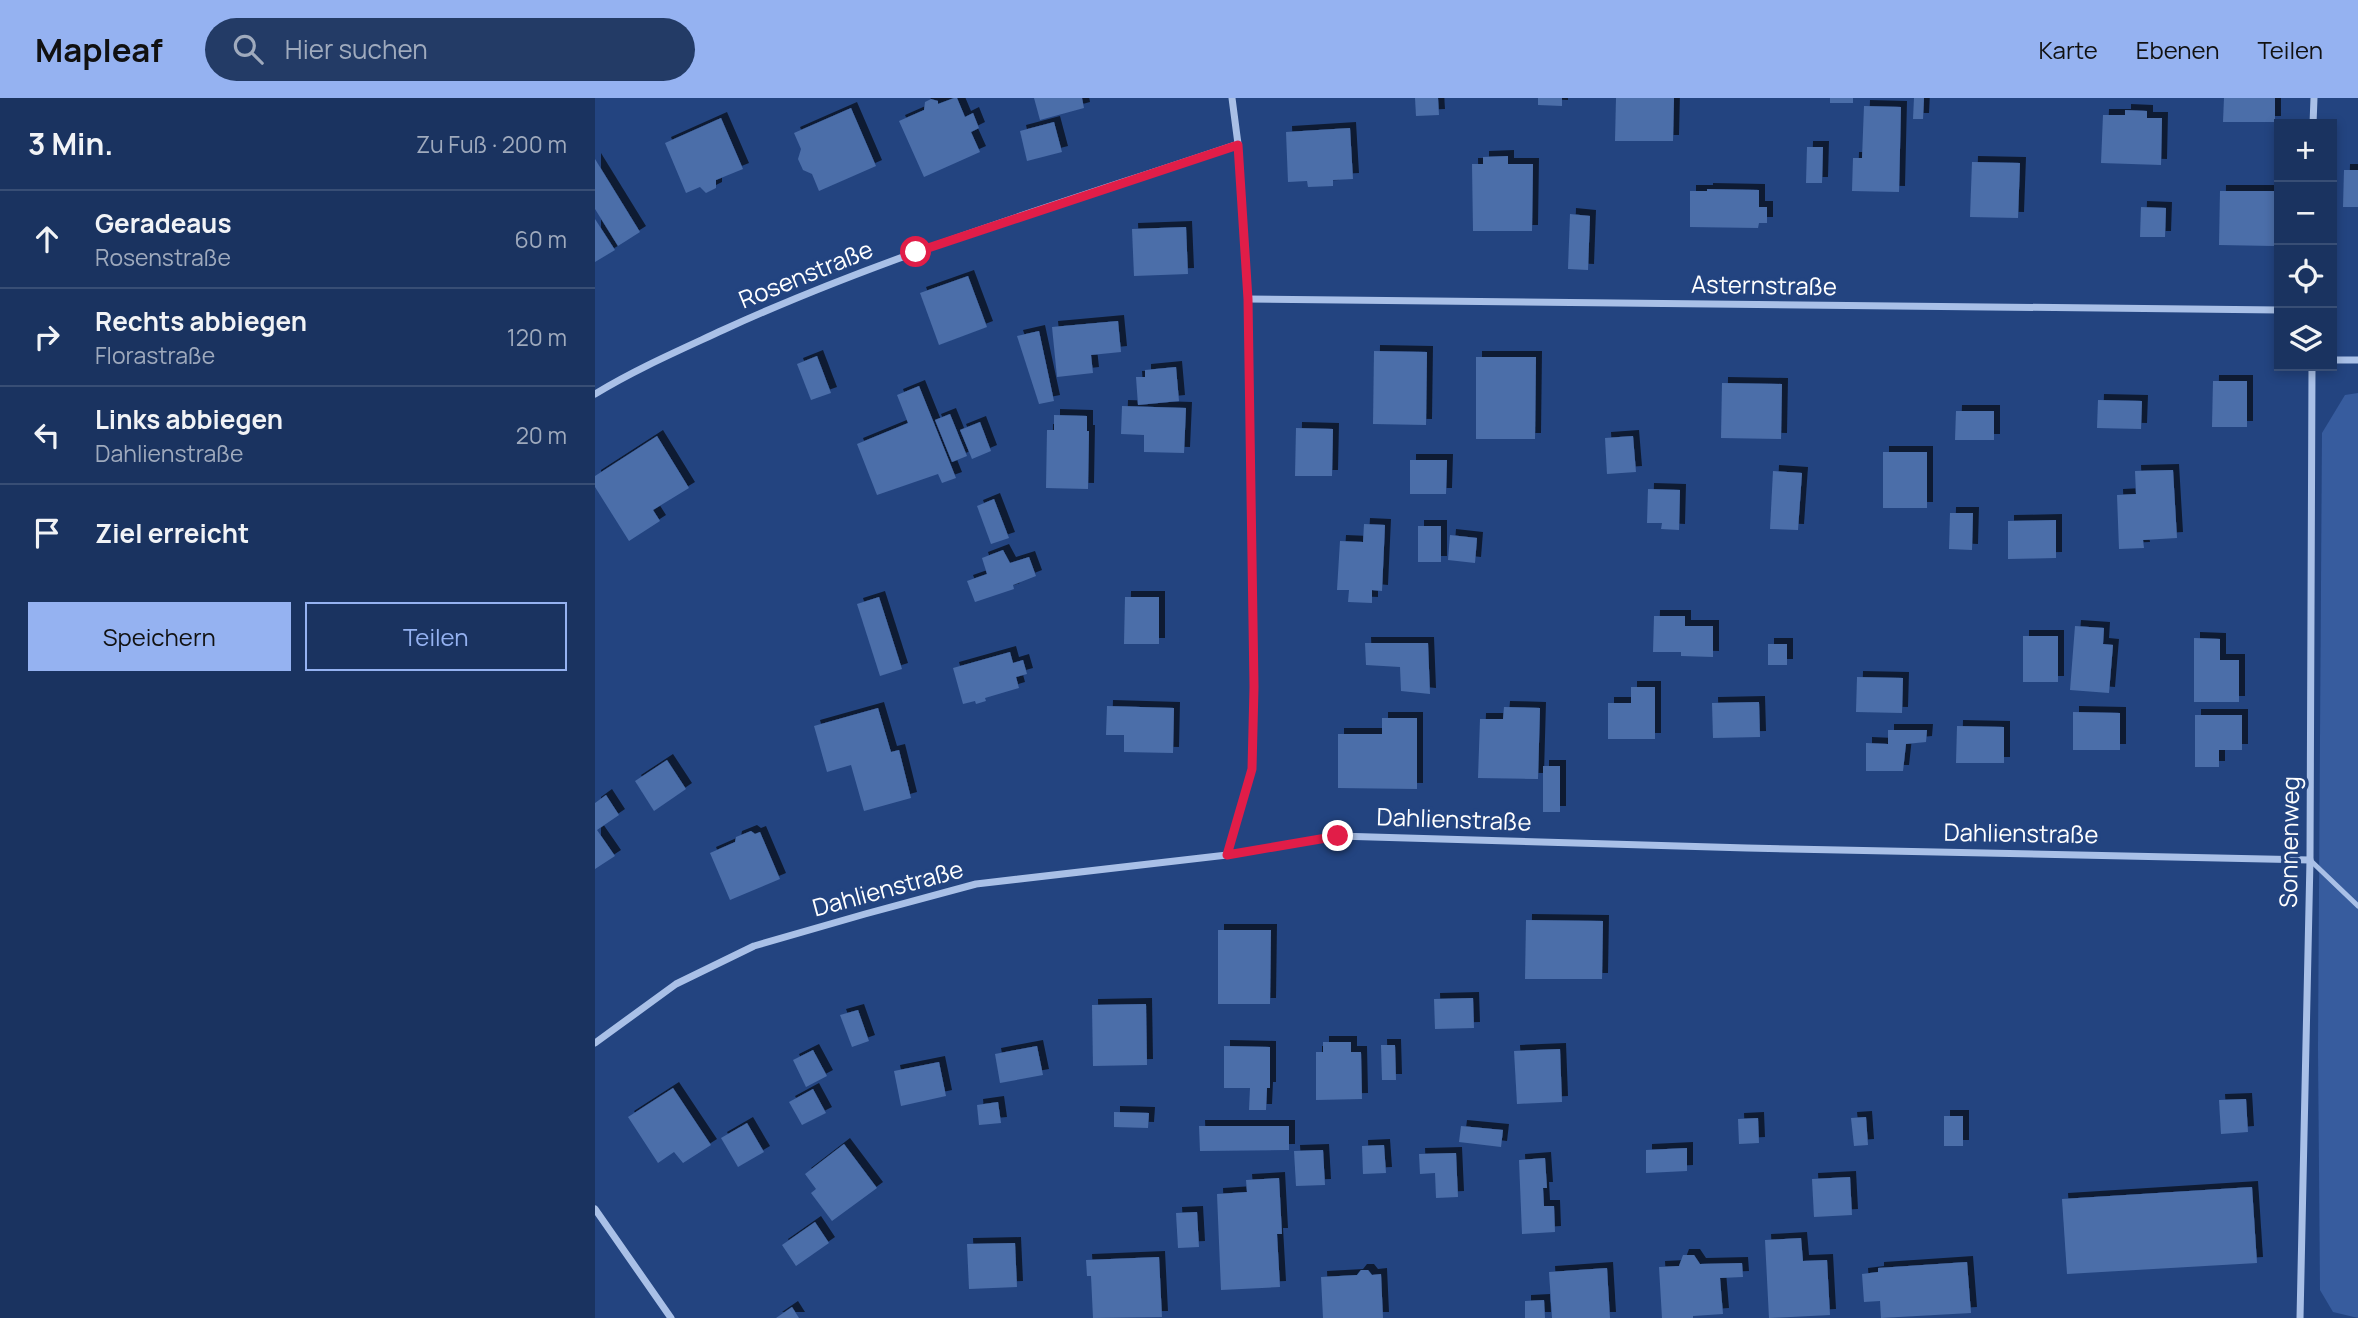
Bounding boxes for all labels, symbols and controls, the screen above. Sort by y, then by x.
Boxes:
search box [205,18,695,81]
text: Mapleaf [35,27,163,72]
icon: search [229,30,267,68]
text: Hier suchen [285,31,428,67]
text: Karte [2038,33,2098,66]
text: Ebenen [2136,33,2219,66]
text: Teilen [2257,33,2323,66]
map controls [2274,119,2337,371]
button: + [2274,119,2337,182]
text: 3 Min. [28,123,113,164]
text: Zu Fuß · 200 m [416,128,567,160]
button: − [2274,182,2337,245]
text: Geradeaus [95,205,231,241]
icon: ahead [28,220,66,258]
text: 60 m [515,223,567,255]
street label: Rosenstraße [733,232,877,315]
route start [900,236,931,267]
text: Rosenstraße [95,241,231,273]
button: locate [2274,245,2337,308]
street label: Asternstraße [1691,267,1837,302]
text: Rechts abbiegen [95,303,307,339]
button: layers [2274,308,2337,371]
icon: right [28,318,66,356]
text: 120 m [507,321,567,353]
text: Florastraße [95,339,215,371]
text: Links abbiegen [95,401,283,437]
icon: left [28,416,66,454]
text: 20 m [516,419,567,451]
text: Dahlienstraße [95,437,244,469]
icon: arrive [28,514,66,552]
text: Ziel erreicht [95,515,249,551]
button: Speichern [28,602,291,671]
button: Teilen [305,602,567,671]
street label: Sonnenweg [2271,776,2306,908]
street label: Dahlienstraße [1376,799,1532,838]
street label: Dahlienstraße [1943,815,2099,850]
route end [1322,820,1353,851]
street label: Dahlienstraße [809,852,967,924]

